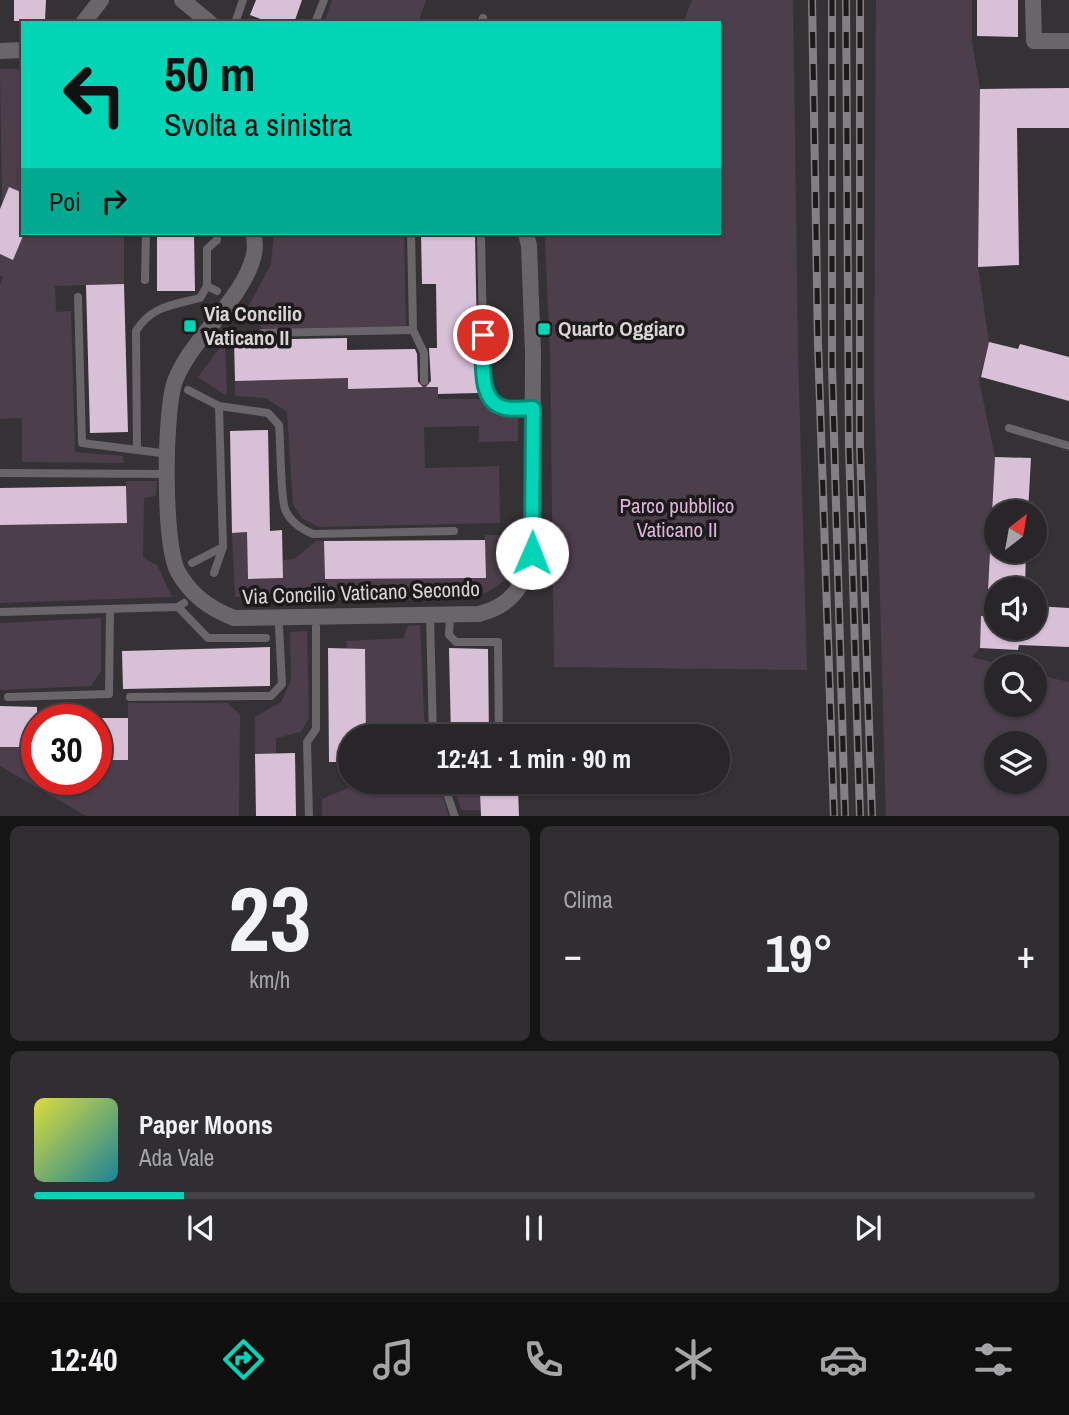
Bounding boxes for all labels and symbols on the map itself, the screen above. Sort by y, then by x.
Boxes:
place label: Via Concilio Vaticano II [204,299,302,352]
pin [453,305,513,365]
place label: Quarto Oggiaro [558,314,685,343]
marker: Via Concilio Vaticano II [182,318,198,334]
marker: Quarto Oggiaro [536,321,552,337]
park label: Parco pubblico Vaticano II [620,491,734,544]
north arrow [984,500,1046,564]
position arrow [495,516,569,590]
street label: Via Concilio Vaticano Secondo [242,574,480,611]
speed limit sign: 30 [21,704,112,795]

